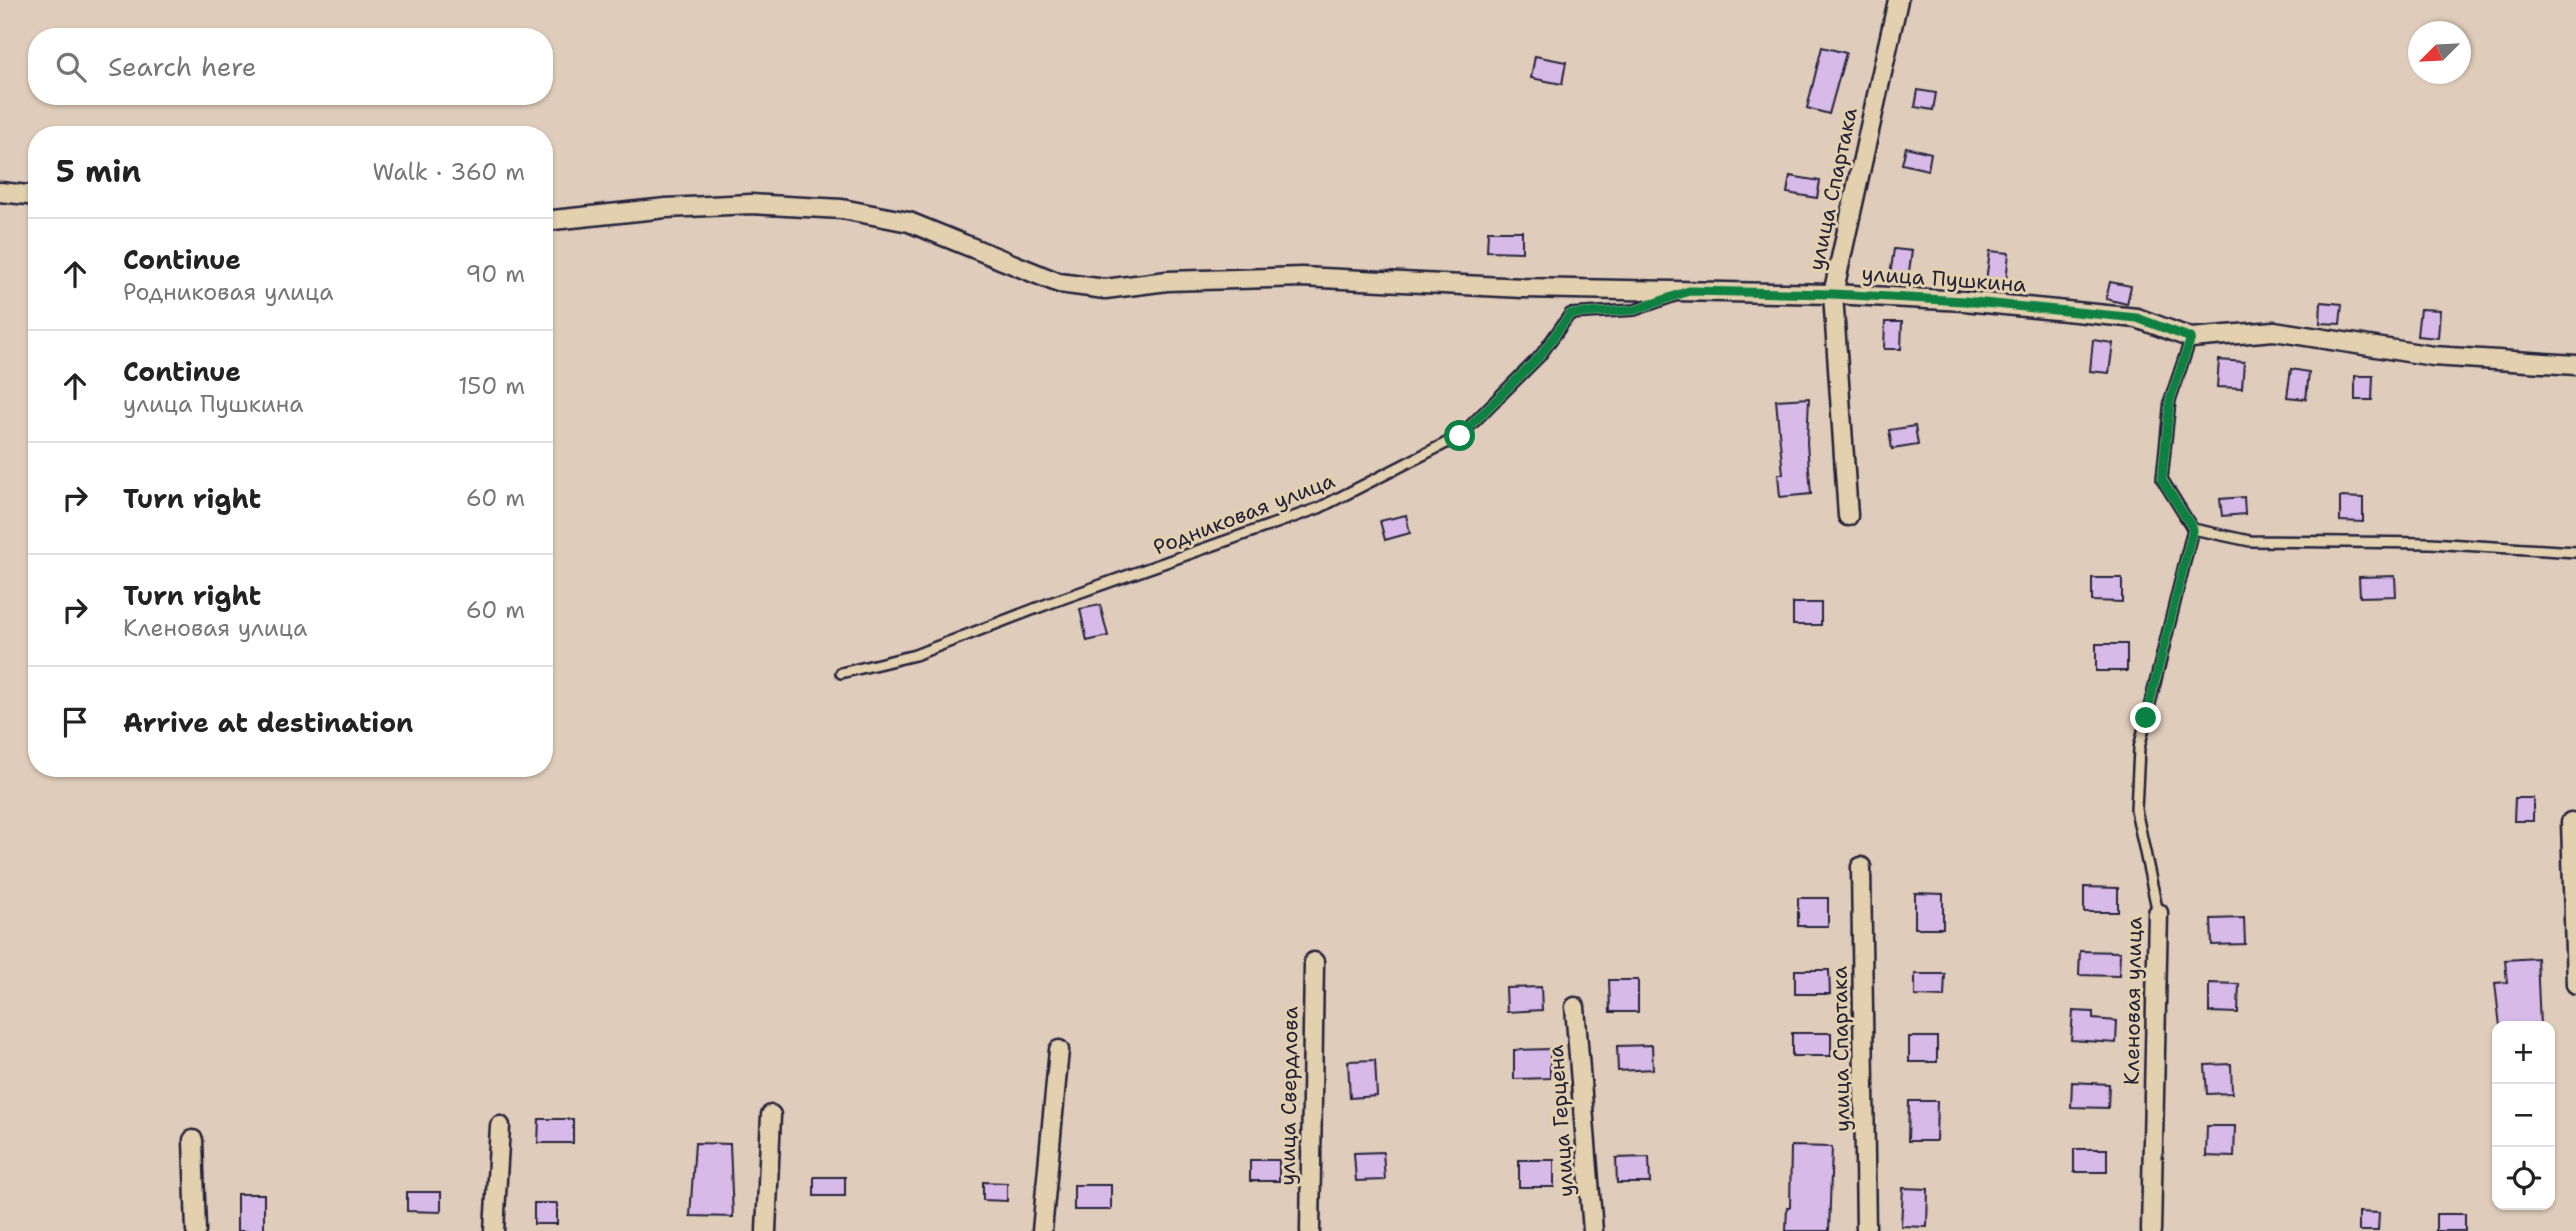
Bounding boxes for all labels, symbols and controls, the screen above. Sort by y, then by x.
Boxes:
north arrow [2408,21,2471,84]
search box [28,28,553,105]
icon: search [52,48,90,86]
text: Search here [108,49,257,84]
street label: улица Спартака [1802,105,1864,273]
text: 5 min [56,151,141,192]
text: Walk · 360 m [372,157,525,187]
text: Continue [123,242,241,277]
icon: ahead [56,255,94,293]
text: 90 m [465,259,525,289]
street label: улица Пушкина [1861,259,2027,299]
text: Родниковая улица [123,277,334,307]
text: Continue [123,354,241,389]
icon: ahead [56,367,94,405]
text: 150 m [458,371,525,401]
text: улица Пушкина [123,389,304,419]
route start [1444,420,1475,451]
street label: Родниковая улица [1149,466,1339,562]
icon: right [56,479,94,517]
text: Turn right [123,481,261,516]
text: 60 m [466,483,525,513]
text: Turn right [123,578,261,613]
icon: right [56,591,94,629]
text: 60 m [466,595,525,625]
text: Кленовая улица [123,613,307,643]
route end [2130,702,2161,733]
icon: arrive [56,703,94,741]
text: Arrive at destination [123,705,413,740]
street label: Кленовая улица [2118,917,2148,1085]
street label: улица Спартака [1826,966,1856,1132]
street label: улица Свердлова [1273,1006,1305,1186]
map controls [2492,1021,2555,1210]
button: + [2492,1021,2555,1084]
street label: улица Герцена [1542,1044,1580,1198]
button: − [2492,1084,2555,1147]
button: locate [2492,1147,2555,1210]

